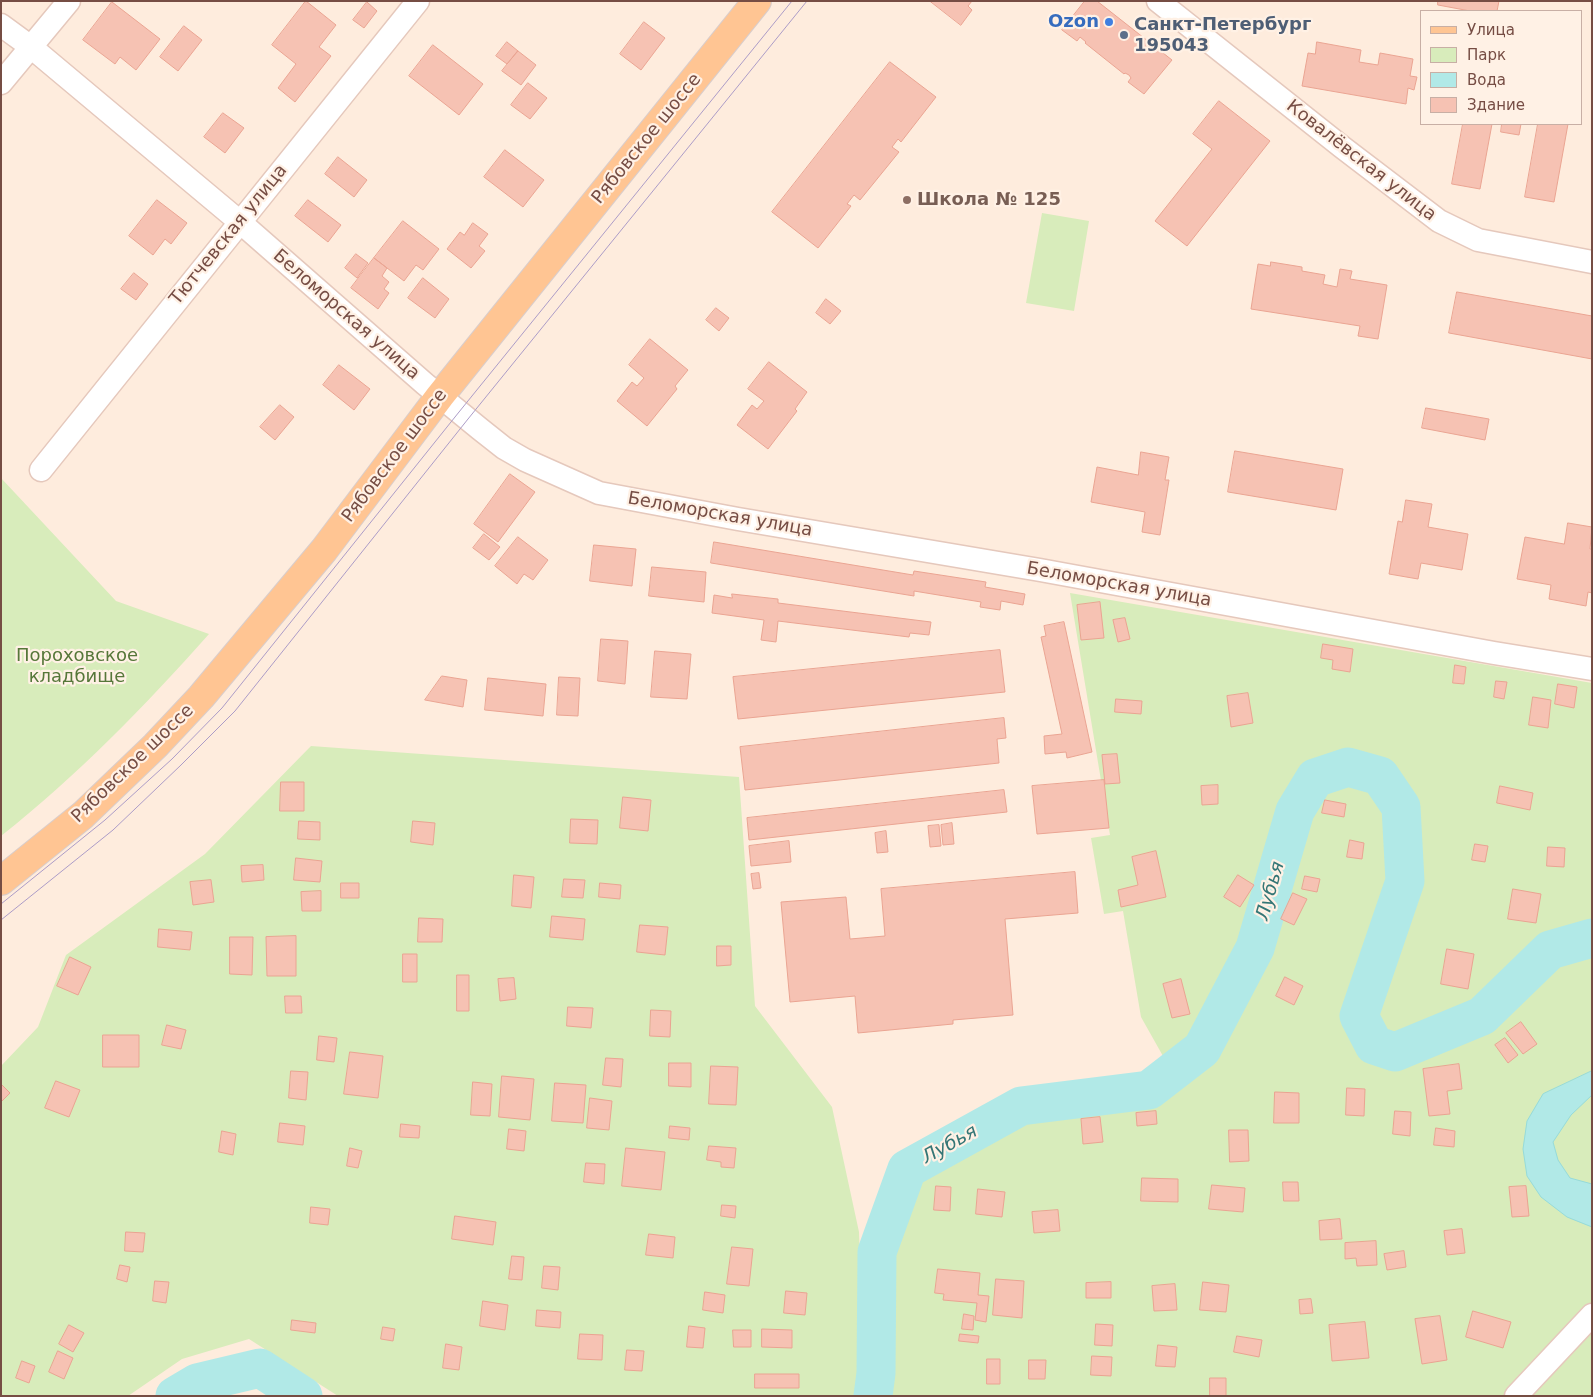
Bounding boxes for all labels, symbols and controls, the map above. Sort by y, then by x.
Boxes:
legend [1420,10,1583,125]
place label: Ozon [1048,11,1099,33]
place label: Санкт-Петербург 195043 [1134,14,1311,56]
marker: Ozon [1103,16,1115,28]
text: Улица [1467,21,1515,39]
marker: Санкт-Петербург 195043 [1118,29,1130,41]
text: Парк [1467,46,1506,64]
street label: Рябовское шоссе [588,70,706,208]
text: Вода [1467,71,1506,89]
street label: Ковалёвская улица [1282,96,1440,226]
text: Здание [1467,96,1525,114]
street label: Тютчевская улица [166,160,292,310]
place label: Школа № 125 [917,189,1061,211]
marker: Школа № 125 [901,194,913,206]
street label: Беломорская улица [268,245,424,385]
street label: Рябовское шоссе [338,385,452,527]
street label: Беломорская улица [626,488,814,542]
street label: Беломорская улица [1025,558,1213,612]
park label: Пороховское кладбище [16,645,138,688]
street label: Рябовское шоссе [67,700,199,828]
water label: Лубья [1252,859,1290,923]
water label: Лубья [918,1121,982,1169]

